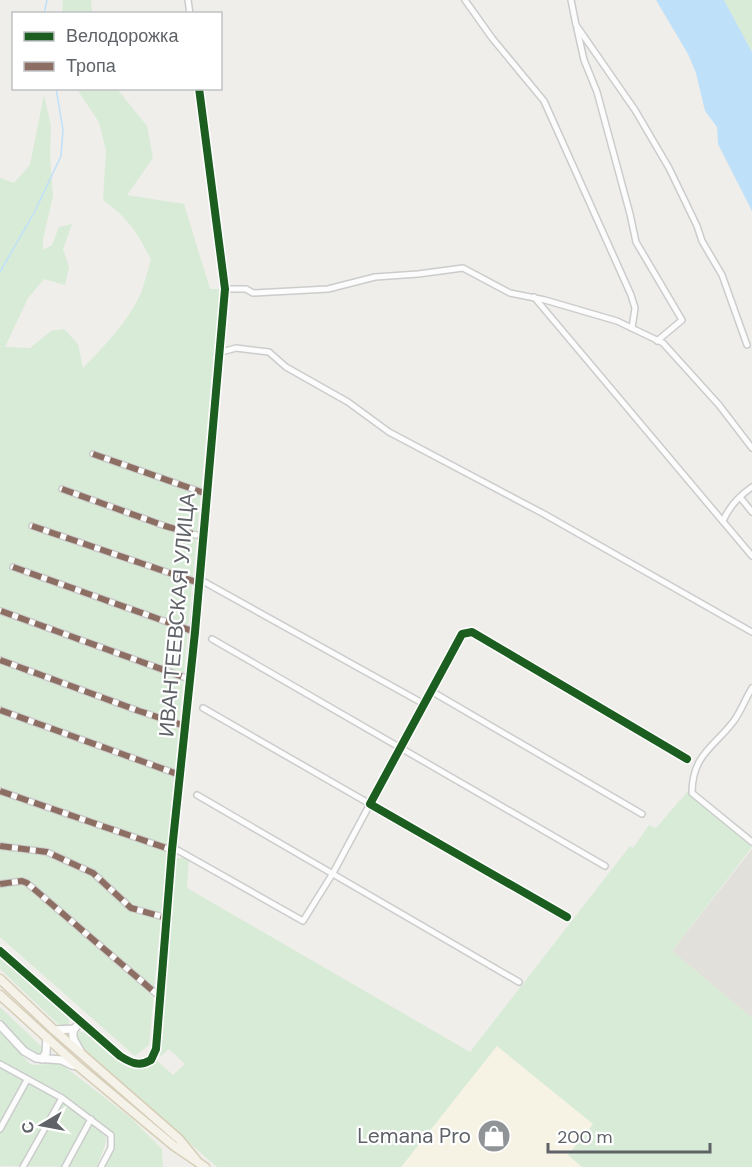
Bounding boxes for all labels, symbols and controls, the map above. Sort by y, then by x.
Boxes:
legend [12,12,222,90]
text: Велодорожка [66,24,179,48]
text: Тропа [66,54,117,78]
street label: ИВАНТЕЕВСКАЯ УЛИЦА [152,492,202,738]
north arrow [12,1095,72,1155]
scale bar [548,1116,710,1154]
shop icon: Lemana Pro [476,1118,512,1154]
text: С [16,1120,39,1135]
place label: Lemana Pro [357,1122,471,1150]
text: 200 m [557,1125,613,1149]

